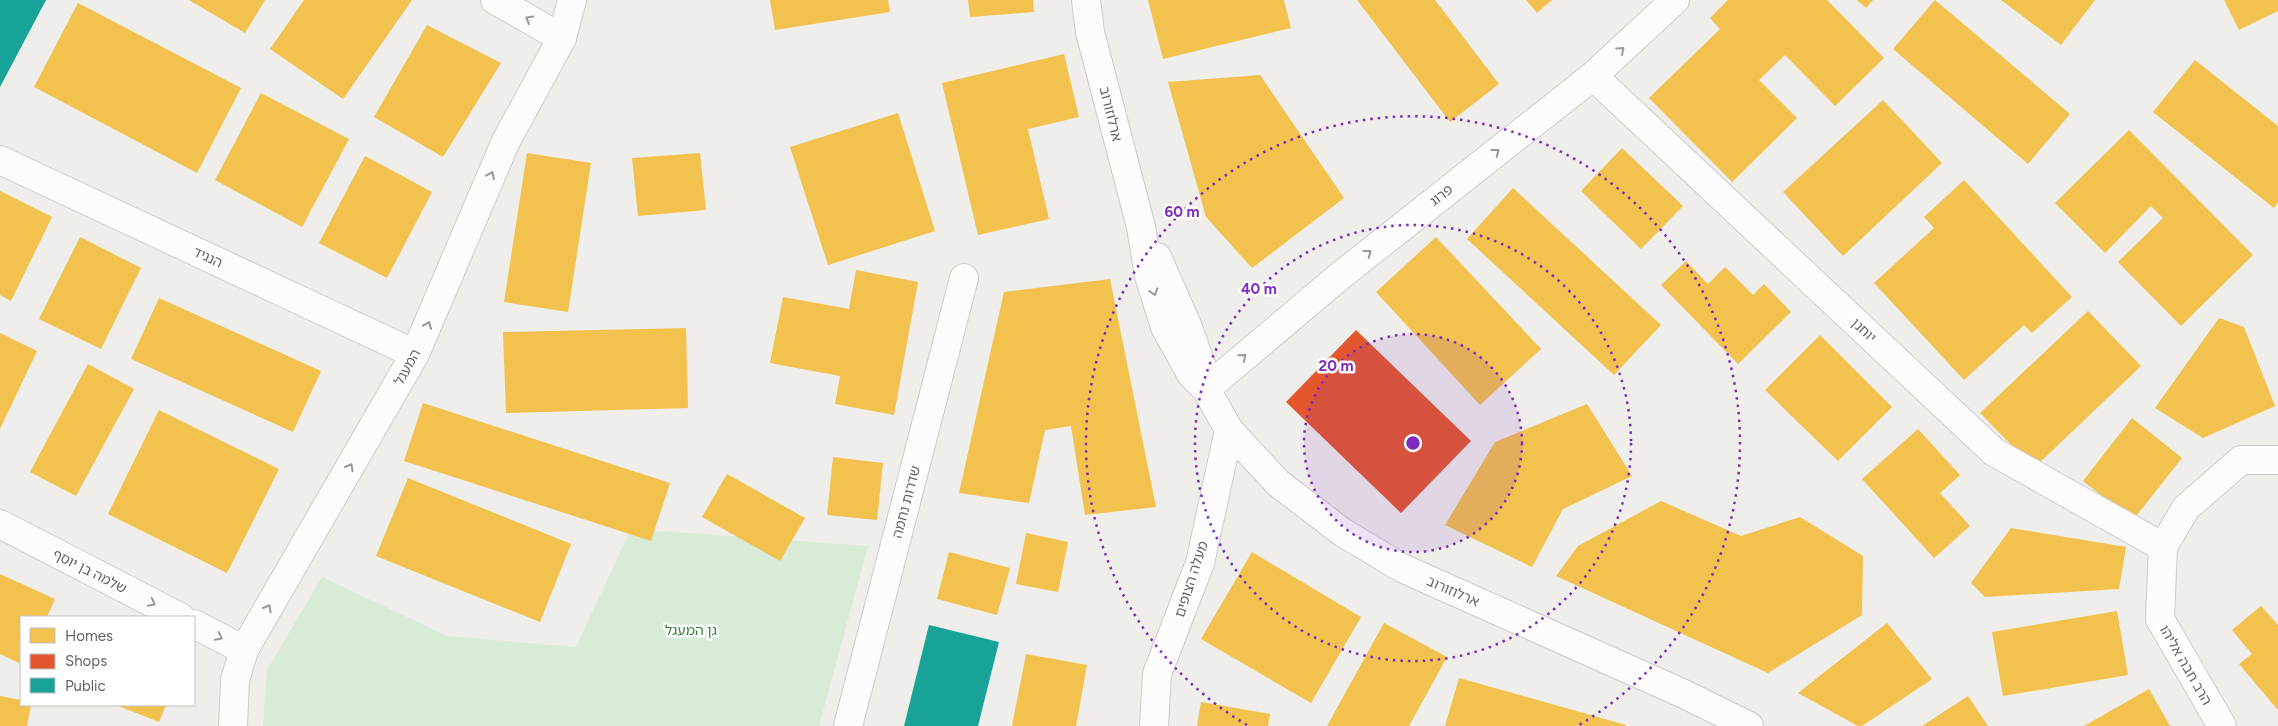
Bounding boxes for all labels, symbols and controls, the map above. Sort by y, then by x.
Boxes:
one-way arrow [525,15,534,25]
one-way arrow [1616,46,1625,55]
street label: ארלוזורוב [1096,85,1126,143]
one-way arrow [1490,149,1499,158]
one-way arrow [485,171,496,180]
street label: פרוג [1426,181,1456,210]
text: 60 m [1164,203,1200,221]
street label: הנגיד [190,243,225,272]
one-way arrow [1362,250,1372,259]
text: 40 m [1241,280,1277,298]
one-way arrow [1148,287,1158,296]
street label: יוחנן [1848,315,1880,346]
one-way arrow [421,321,432,330]
street label: המעגל [391,346,424,388]
one-way arrow [1238,354,1247,363]
text: 20 m [1318,357,1354,375]
centre of rings [1404,434,1422,452]
one-way arrow [343,464,353,473]
street label: שדרות נחמה [889,464,924,540]
street label: מעלה הצופים [1171,539,1212,619]
street label: שלמה בן יוסף [50,546,130,597]
street label: ארלוזורוב [1424,572,1482,611]
one-way arrow [147,597,156,607]
one-way arrow [261,604,271,613]
legend [20,616,195,706]
park label: גן המעגל [665,622,717,639]
street label: הרב חבה אליהו [2156,622,2215,708]
text: Homes [65,627,113,645]
one-way arrow [214,631,223,641]
text: Shops [65,652,107,670]
text: Public [65,677,106,695]

